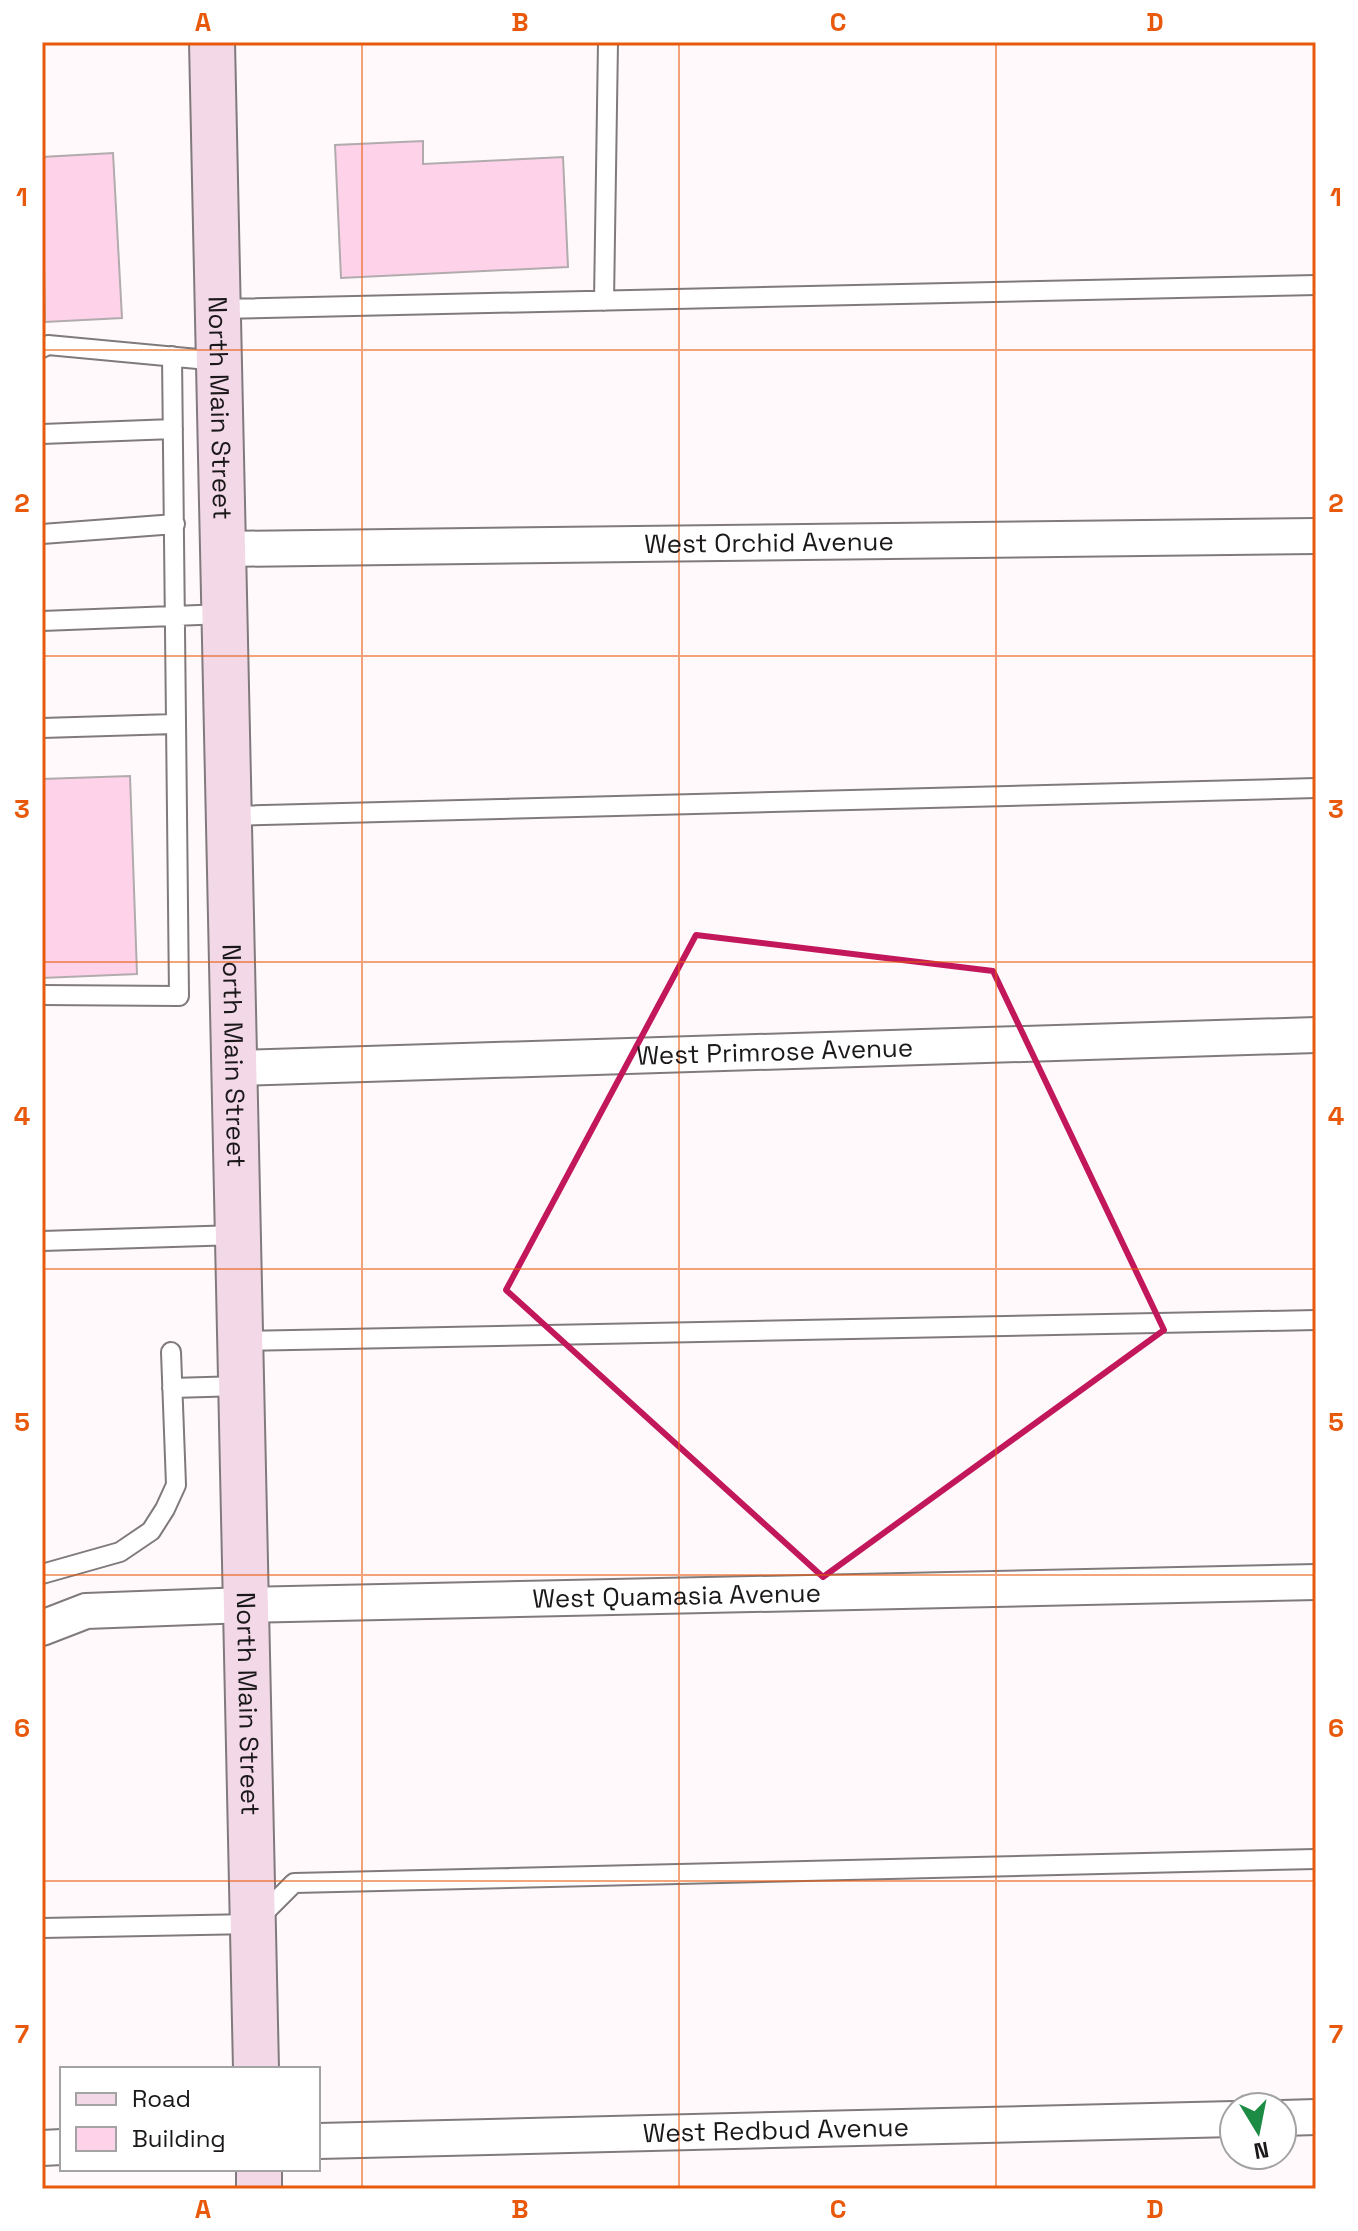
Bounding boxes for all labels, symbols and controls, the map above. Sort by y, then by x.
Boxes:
text: A [195,5,212,39]
text: B [511,5,529,39]
text: C [830,5,846,39]
text: D [1146,5,1164,39]
text: 1 [16,180,28,214]
text: 1 [1330,180,1342,214]
street label: North Main Street [201,296,239,520]
text: 2 [14,486,30,520]
text: 2 [1328,486,1344,520]
street label: West Orchid Avenue [644,524,894,561]
text: 3 [14,792,30,826]
text: 3 [1328,792,1344,826]
street label: North Main Street [215,944,253,1168]
street label: West Primrose Avenue [636,1030,914,1073]
text: 4 [14,1099,30,1133]
text: 4 [1328,1099,1344,1133]
text: 5 [14,1405,30,1439]
text: 5 [1328,1405,1344,1439]
street label: West Quamasia Avenue [532,1576,821,1616]
street label: North Main Street [229,1591,267,1816]
text: 6 [14,1711,30,1745]
text: 6 [1328,1711,1344,1745]
text: 7 [15,2017,29,2051]
text: 7 [1329,2017,1343,2051]
legend [60,2067,320,2171]
text: Road [132,2083,191,2114]
north arrow [1218,2091,1298,2171]
street label: West Redbud Avenue [642,2110,909,2150]
text: Building [132,2123,226,2154]
text: N [1252,2136,1271,2166]
text: A [195,2192,212,2226]
text: B [511,2192,529,2226]
text: C [830,2192,846,2226]
text: D [1146,2192,1164,2226]

